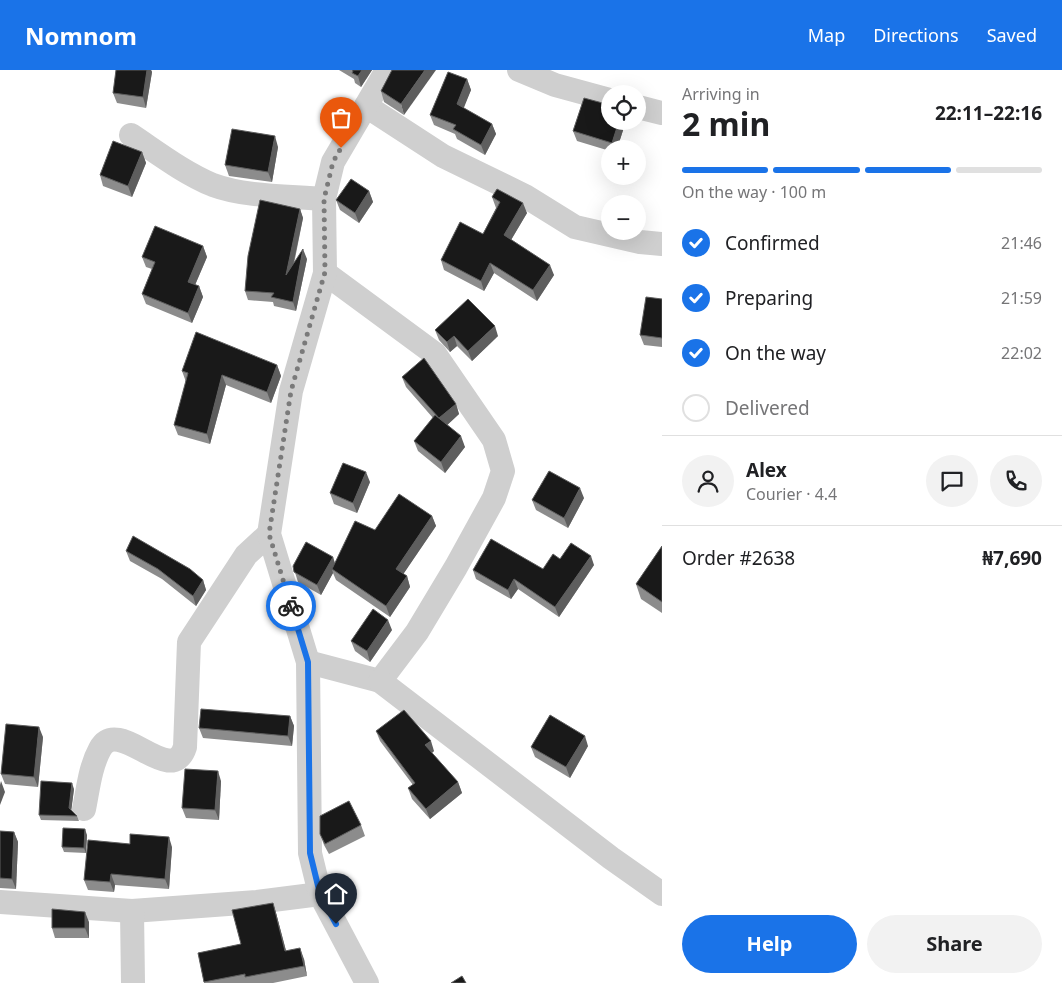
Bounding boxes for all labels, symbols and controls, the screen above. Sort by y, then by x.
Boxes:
text: Nomnom [25,19,137,52]
text: Map [808,23,845,47]
text: Directions [873,23,959,47]
text: Saved [987,23,1037,47]
text: Arriving in [682,83,760,105]
map controls [601,85,646,240]
button: locate [601,85,646,130]
pin [320,97,362,148]
text: 22:11–22:16 [935,100,1042,126]
text: 2 min [682,102,770,145]
icon: bag [327,104,355,132]
button: + [601,140,646,185]
text: On the way · 100 m [682,181,826,203]
button: − [601,195,646,240]
icon: check [682,229,710,257]
text: Confirmed [725,230,820,256]
text: 21:46 [1001,232,1042,254]
icon: check [682,284,710,312]
text: Preparing [725,285,813,311]
text: 21:59 [1001,287,1042,309]
icon: check [682,339,710,367]
text: On the way [725,340,826,366]
text: 22:02 [1001,342,1042,364]
text: Delivered [725,395,810,421]
button: person [682,455,734,507]
button: chat [926,455,978,507]
button: phone [990,455,1042,507]
text: Alex [746,457,787,483]
text: Courier · 4.4 [746,483,837,505]
text: Order #2638 [682,545,795,571]
text: ₦7,690 [982,545,1042,571]
courier [266,581,316,631]
icon: bike [277,592,305,620]
pin [315,873,357,924]
icon: home [322,880,350,908]
button: Help [682,915,857,973]
button: Share [867,915,1042,973]

